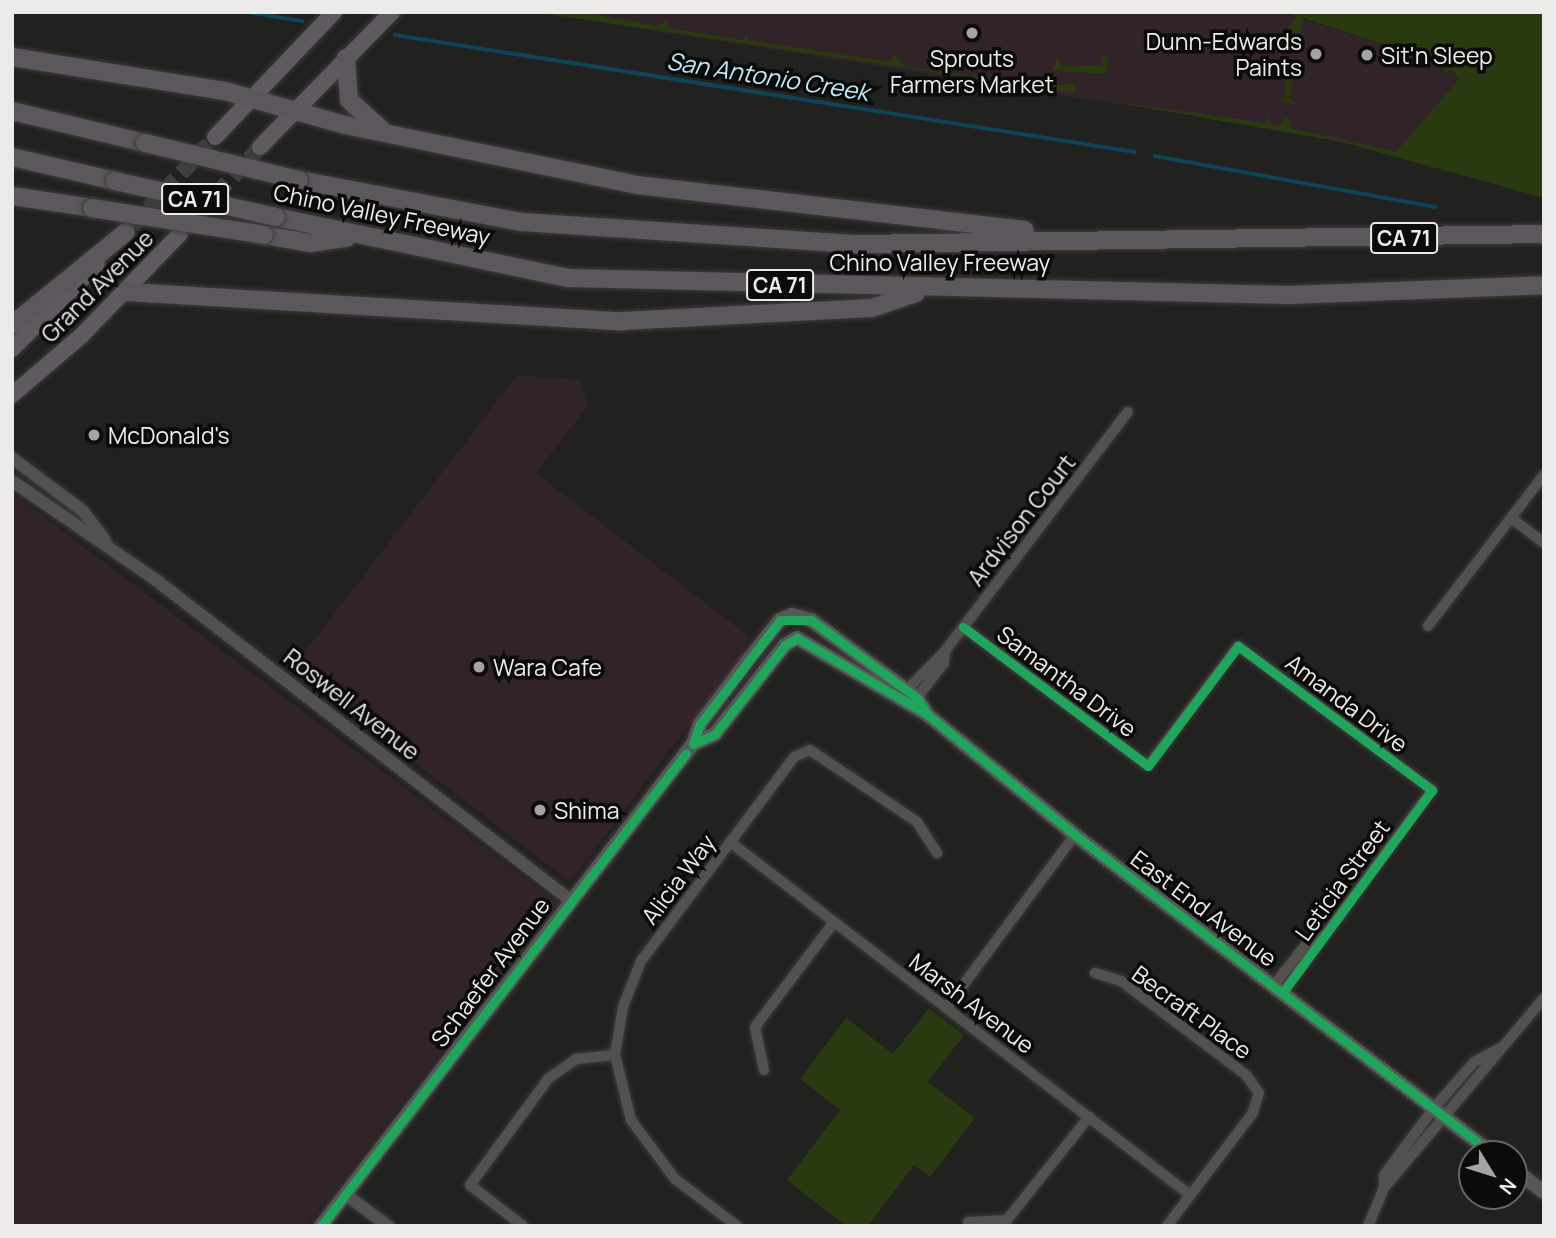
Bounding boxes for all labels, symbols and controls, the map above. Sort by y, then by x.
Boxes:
marker: Sprouts Farmers Market [964,25,980,41]
place label: Dunn-Edwards Paints [1146,27,1302,81]
place label: Sit'n Sleep [1381,41,1493,69]
place label: Sprouts Farmers Market [890,44,1054,98]
water label: San Antonio Creek [665,46,871,106]
marker: Dunn-Edwards Paints [1308,46,1324,62]
marker: Sit'n Sleep [1359,47,1375,63]
street label: Chino Valley Freeway [271,178,493,250]
road number: CA 71 [160,182,230,216]
road number: CA 71 [1369,220,1439,256]
street label: Grand Avenue [35,224,159,348]
street label: Chino Valley Freeway [830,248,1050,276]
road number: CA 71 [745,268,815,302]
place label: McDonald's [108,421,230,449]
marker: McDonald's [86,427,102,443]
street label: Ardvison Court [961,449,1081,591]
street label: Samantha Drive [992,620,1142,742]
street label: Roswell Avenue [279,643,425,765]
street label: Amanda Drive [1281,648,1413,758]
place label: Wara Cafe [493,653,602,681]
marker: Wara Cafe [471,659,487,675]
place label: Shima [554,796,619,824]
marker: Shima [532,802,548,818]
street label: Leticia Street [1289,814,1395,946]
street label: Alicia Way [635,829,721,929]
street label: East End Avenue [1126,844,1282,972]
street label: Schaefer Avenue [425,892,555,1052]
street label: Marsh Avenue [904,947,1040,1059]
street label: Becraft Place [1127,959,1257,1065]
north arrow [1458,1140,1528,1210]
text: N [1494,1173,1522,1200]

